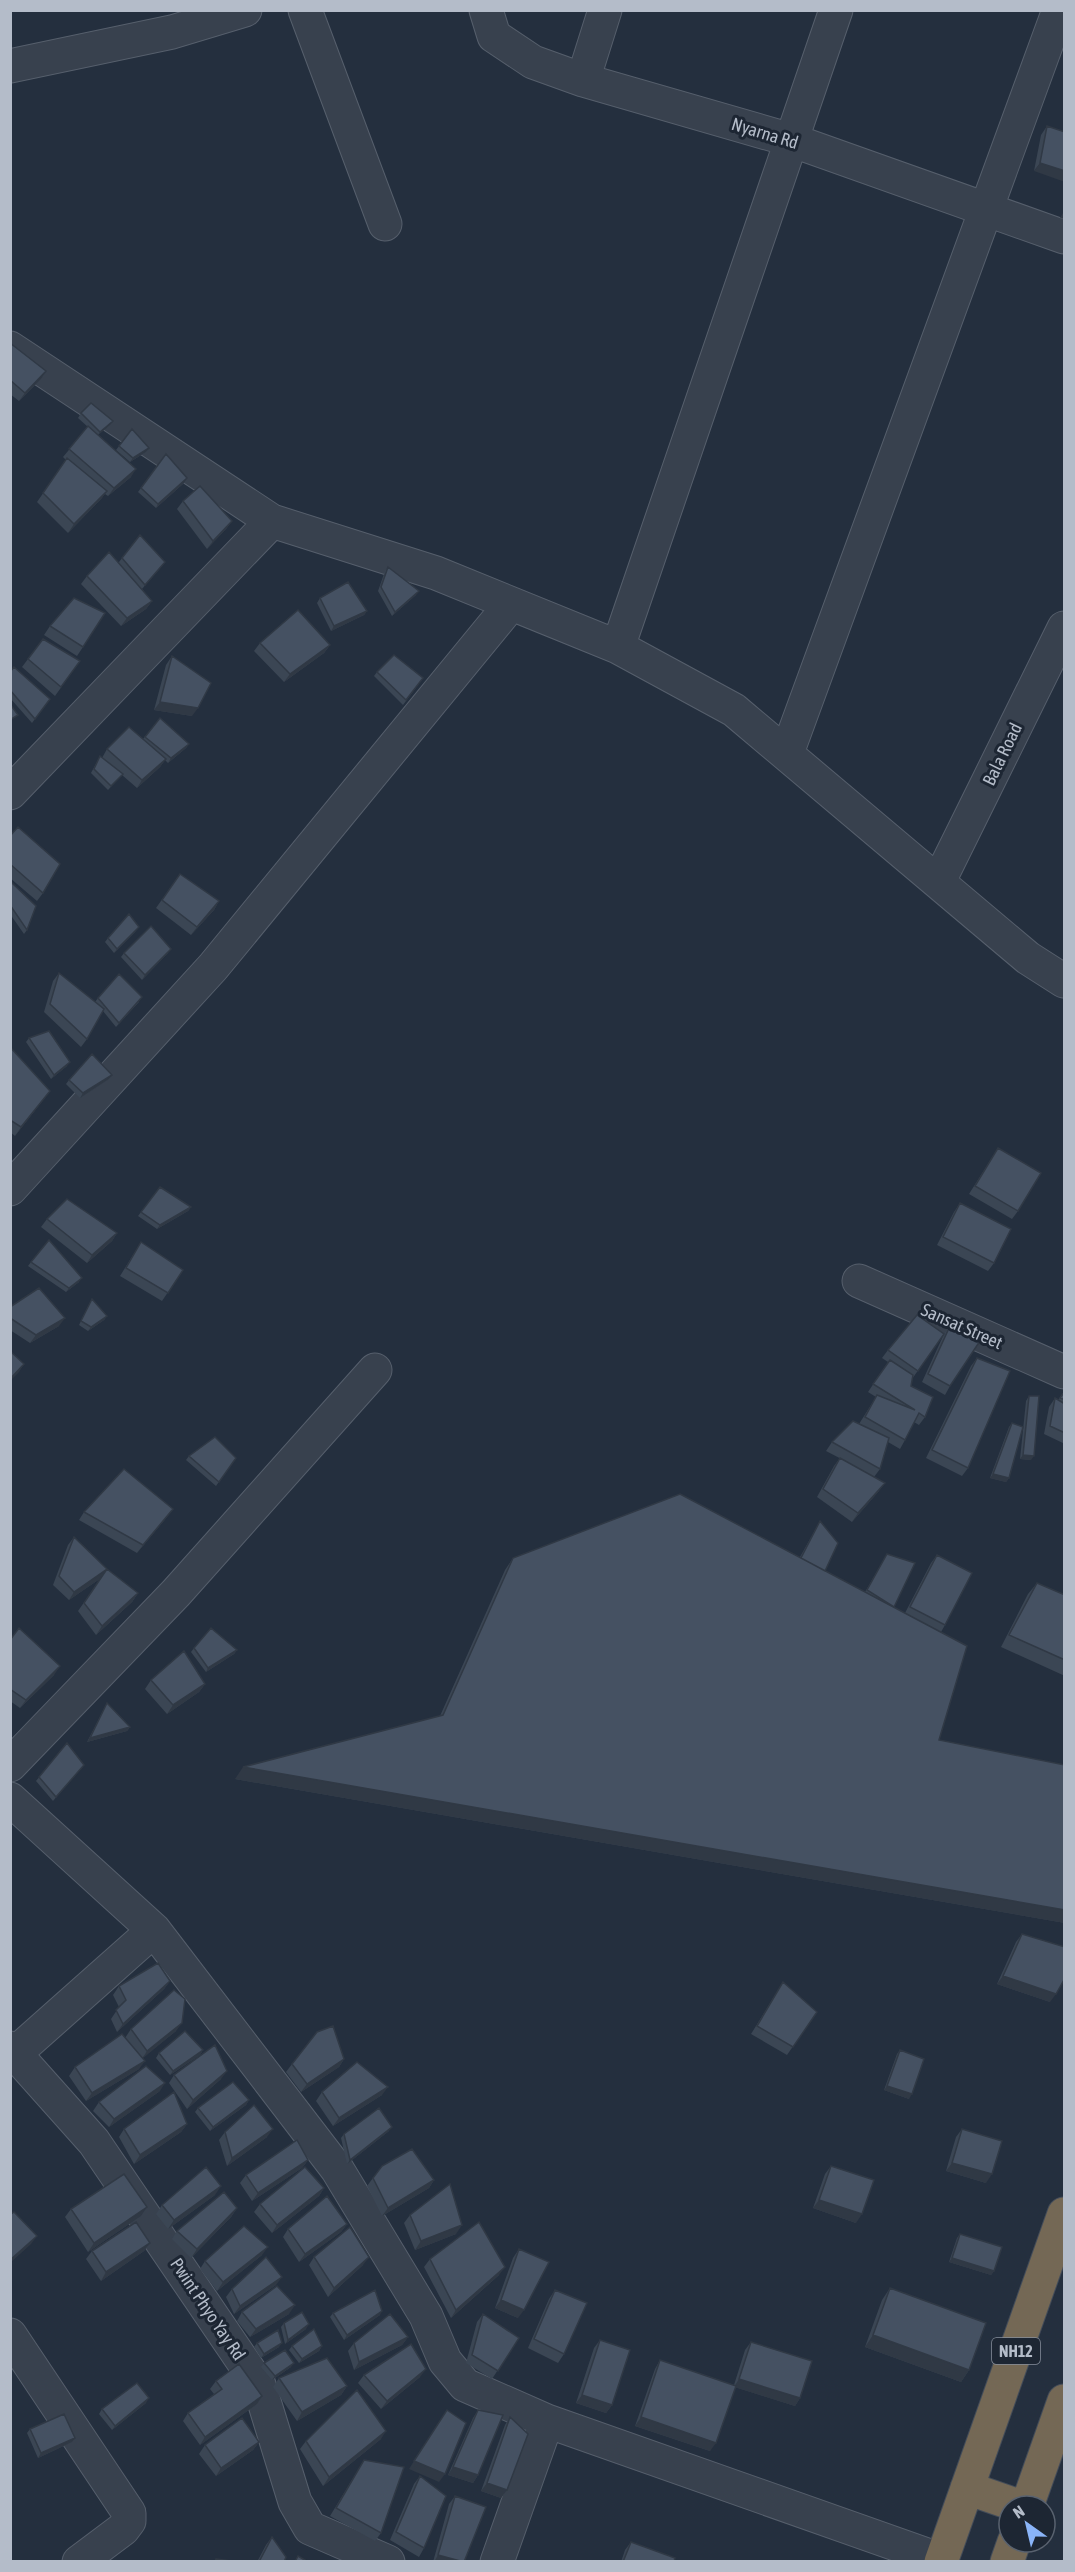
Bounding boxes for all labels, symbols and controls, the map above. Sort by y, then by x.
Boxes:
street label: Nyarna Rd [729,113,801,153]
street label: Bala Road [978,719,1026,789]
street label: Sansat Street [918,1299,1006,1353]
street label: Pwint Phyo Yay Rd [166,2254,250,2364]
road number: NH12 [992,2338,1040,2364]
north arrow [997,2494,1057,2554]
text: N [1010,2501,1028,2522]

